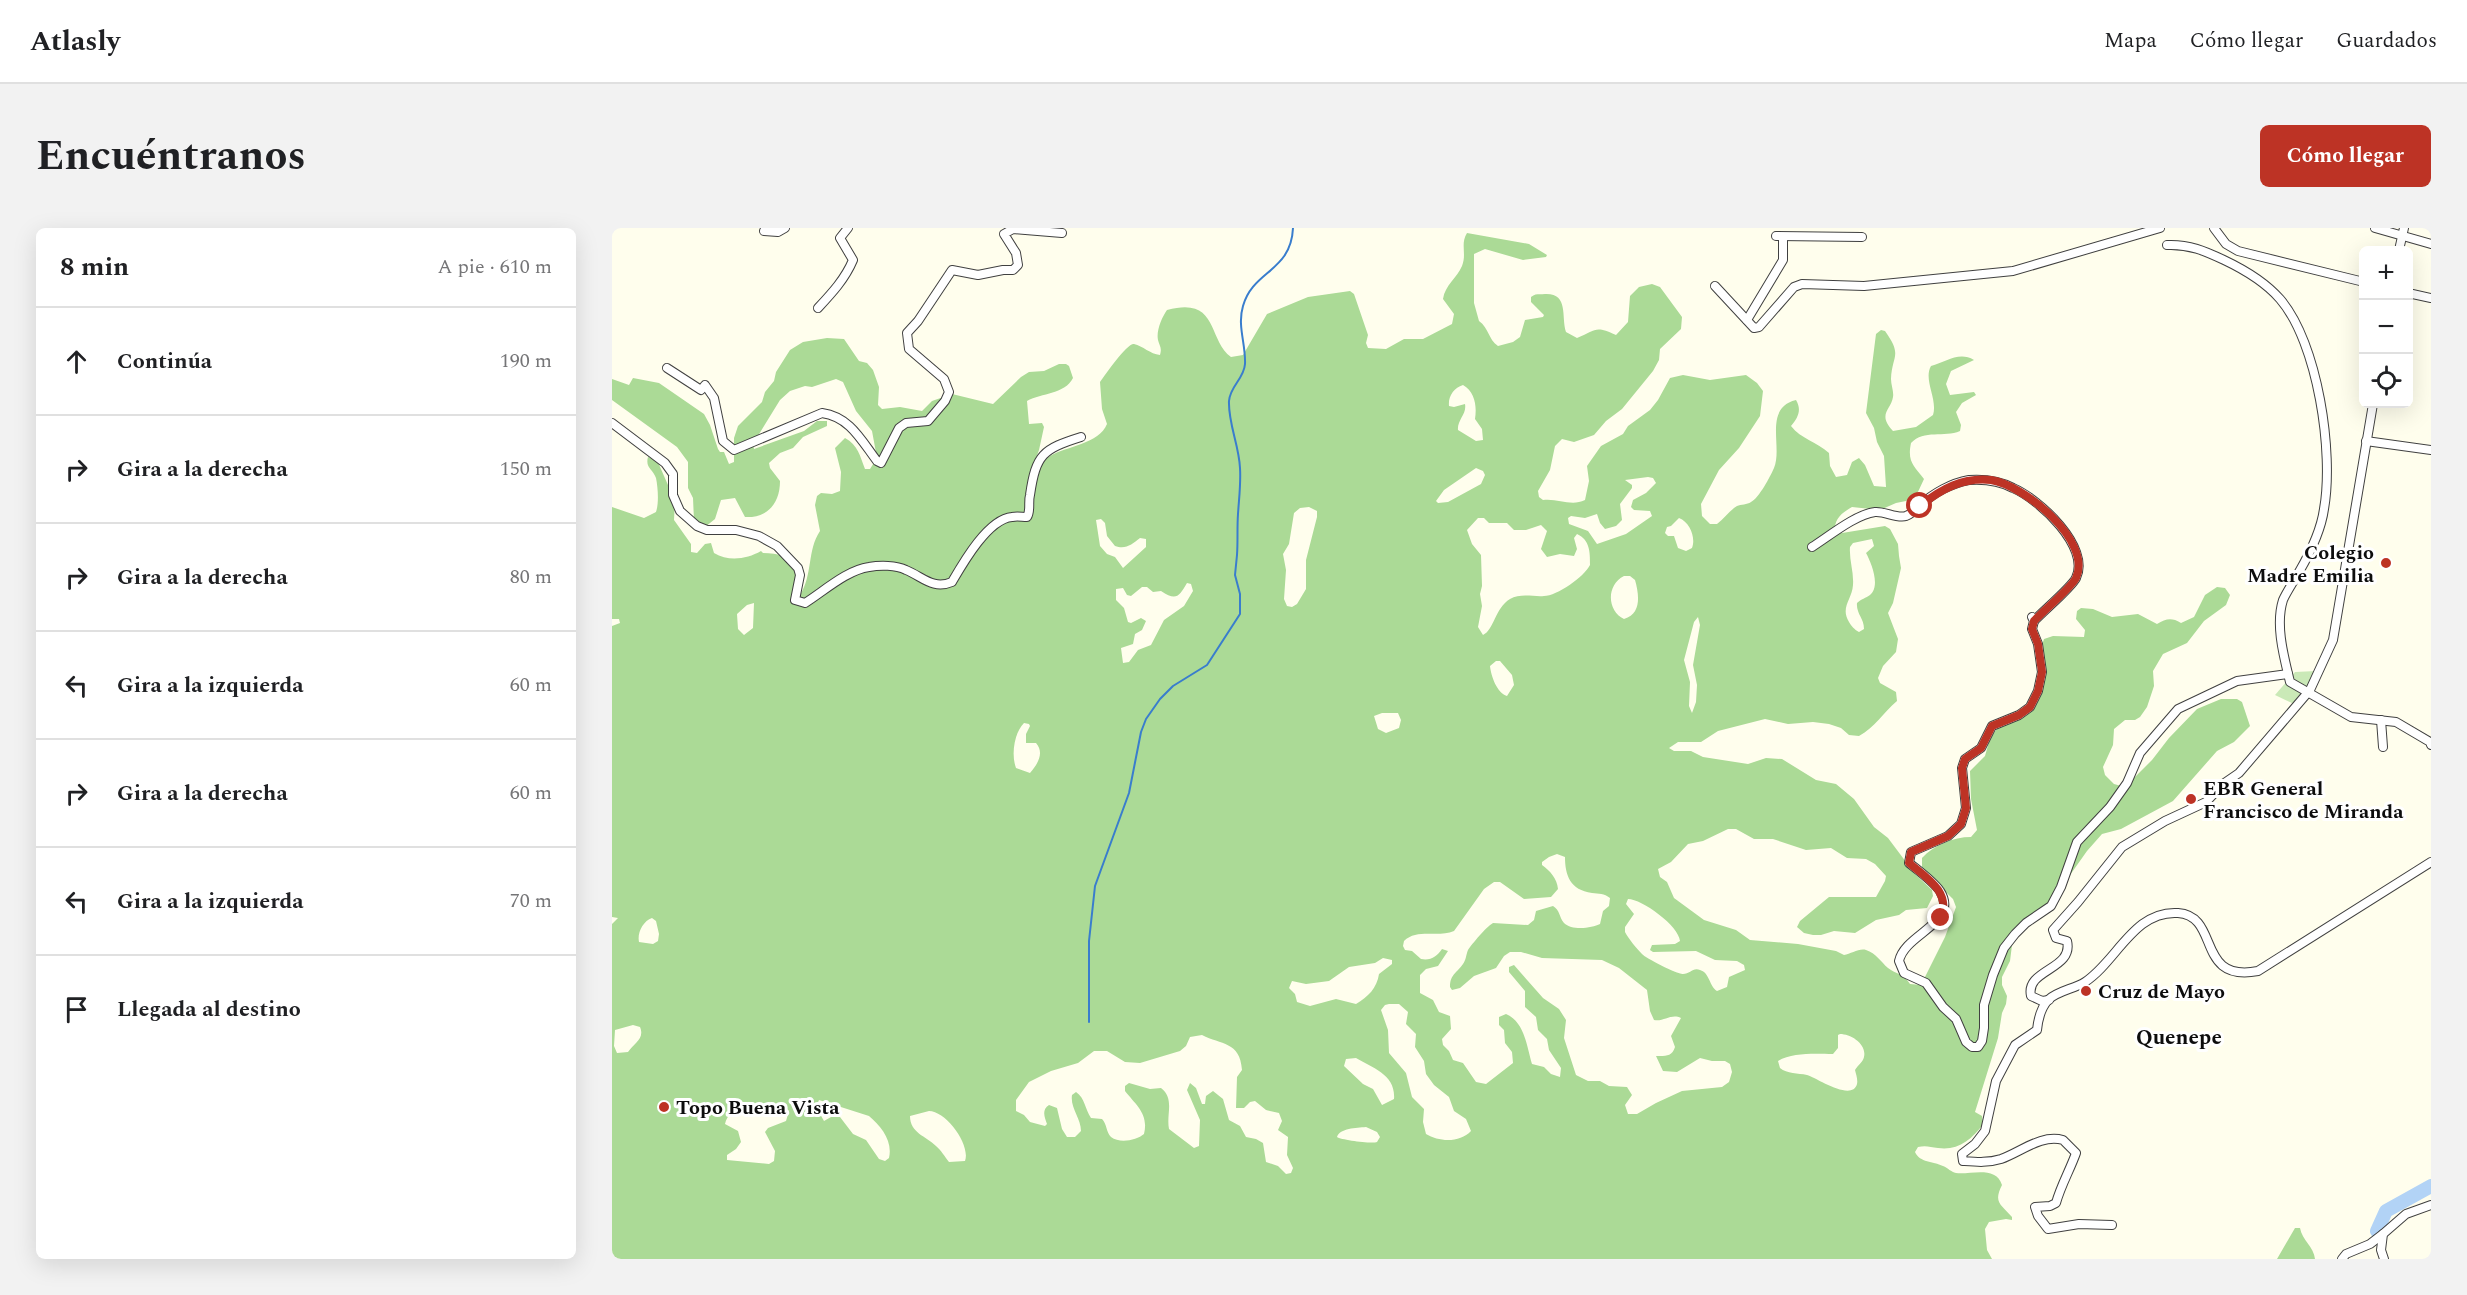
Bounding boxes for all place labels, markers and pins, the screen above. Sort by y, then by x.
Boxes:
place label: Colegio Madre Emilia [2247,538,2375,591]
marker: Colegio Madre Emilia [2379,556,2393,570]
place label: EBR General Francisco de Miranda [2203,774,2404,827]
marker: EBR General Francisco de Miranda [2184,792,2198,806]
place label: Cruz de Mayo [2098,977,2225,1007]
marker: Cruz de Mayo [2079,984,2093,998]
place label: Topo Buena Vista [676,1093,840,1123]
marker: Topo Buena Vista [657,1100,671,1114]

